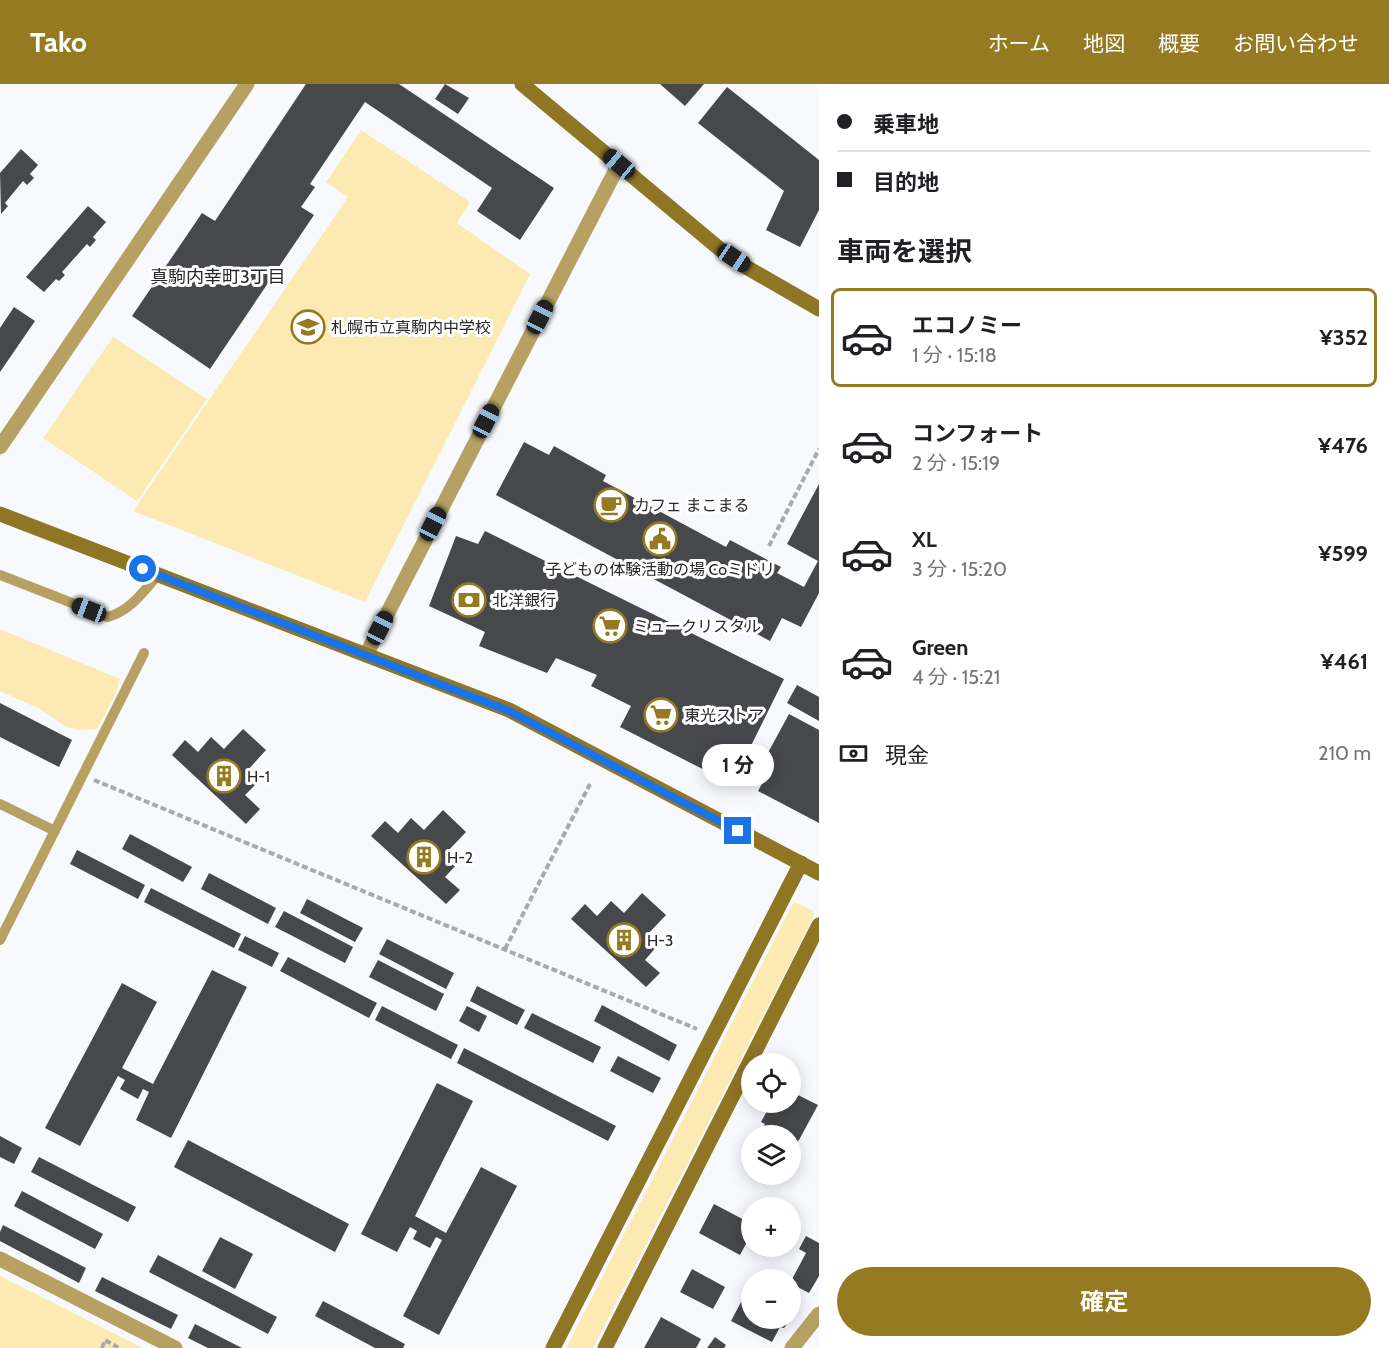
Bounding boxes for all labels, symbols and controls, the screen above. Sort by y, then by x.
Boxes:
text: Tako [30,25,87,59]
text: ホーム [988,31,1050,56]
text: 地図 [1083,31,1125,56]
text: 概要 [1158,31,1200,56]
text: お問い合わせ [1233,31,1359,56]
text: 乗車地 [873,111,939,138]
car [599,146,639,182]
text: 目的地 [873,169,939,196]
text: 車両を選択 [837,235,972,268]
car [714,240,754,276]
district label: 真駒内幸町3丁目 [150,266,286,288]
car [524,297,556,337]
school or university icon: 札幌市立真駒内中学校 [290,309,326,345]
icon: car [840,311,894,365]
text: エコノミー [912,312,1022,339]
place label: 札幌市立真駒内中学校 [331,318,491,337]
text: ¥352 [1319,324,1368,351]
text: 1 分 · 15:18 [912,343,997,367]
car [470,401,502,441]
icon: car [840,419,894,473]
text: コンフォート [912,420,1043,447]
text: ¥476 [1318,432,1368,459]
text: 2 分 · 15:19 [912,451,1000,475]
cafe icon: カフェ まこまる [593,487,629,523]
place label: カフェ まこまる [634,496,750,515]
car [417,504,449,544]
public building icon: 子どもの体験活動の場 Coミドリ [642,521,678,557]
text: XL [912,526,937,553]
icon: car [840,527,894,581]
text: ¥599 [1318,540,1368,567]
route start [129,555,156,582]
text: 3 分 · 15:20 [912,557,1007,581]
place label: 子どもの体験活動の場 Coミドリ [545,560,775,579]
bank icon: 北洋銀行 [451,582,487,618]
place label: 北洋銀行 [492,591,556,610]
car [69,595,109,625]
car [364,608,396,648]
supermarket icon: ミュークリスタル [592,608,628,644]
place label: ミュークリスタル [633,617,761,636]
text: Green [912,634,968,661]
icon: car [840,635,894,689]
text: ¥461 [1321,648,1368,675]
text: 4 分 · 15:21 [912,665,1000,689]
supermarket icon: 東光ストア [643,697,679,733]
place label: 東光ストア [684,706,764,725]
icon: cash [837,737,870,770]
text: 210 m [1318,741,1371,765]
text: 現金 [885,742,929,769]
callout: 1 分 [702,744,774,786]
text: 1 分 [722,753,754,777]
building icon: H-1 [206,758,242,794]
place label: H-1 [247,767,270,786]
route end [724,817,751,844]
building icon: H-2 [406,839,442,875]
place label: H-2 [447,848,473,867]
building icon: H-3 [606,922,642,958]
place label: H-3 [647,931,674,950]
map controls [741,1053,801,1329]
button: locate [741,1053,801,1113]
button: layers [741,1125,801,1185]
button: + [741,1197,801,1257]
button: 確定 [837,1267,1371,1336]
button: − [741,1269,801,1329]

